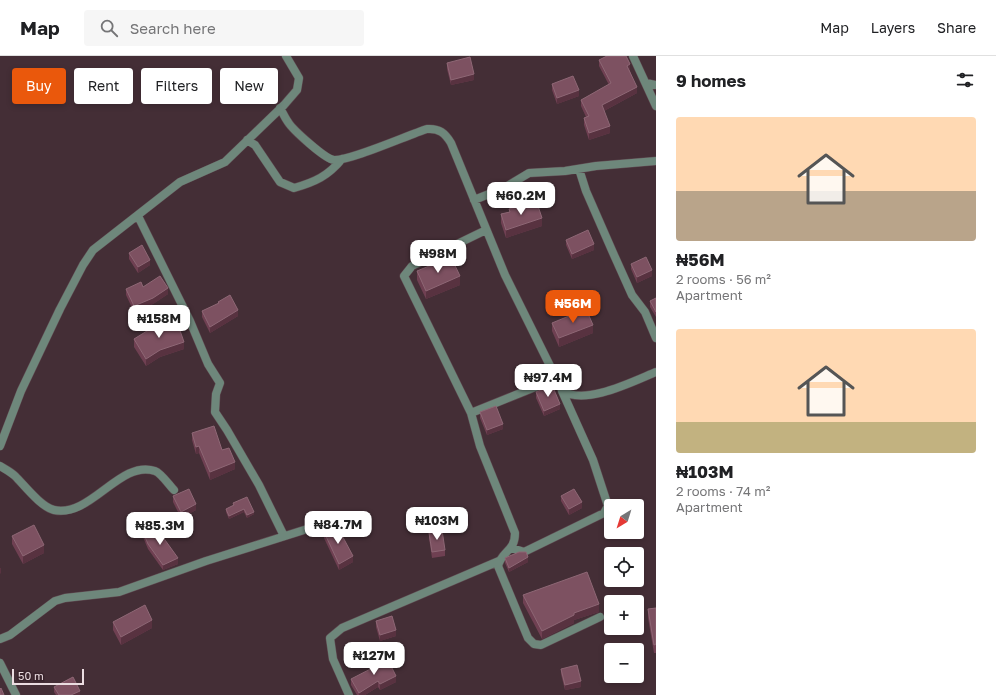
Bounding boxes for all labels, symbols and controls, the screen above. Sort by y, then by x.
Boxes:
search box [84,10,364,46]
text: Map [20,16,60,39]
icon: search [98,17,120,39]
text: Search here [130,19,216,37]
text: Map [820,19,849,36]
text: Layers [871,19,915,36]
text: Share [937,19,976,36]
chip: Buy [12,68,66,104]
chip: Rent [74,68,133,104]
chip: Filters [141,68,212,104]
chip: New [220,68,278,104]
icon: filters [954,69,976,91]
text: 9 homes [676,70,746,91]
icon: home [790,143,862,215]
pin: ₦60.2M [488,182,554,216]
text: ₦60.2M [496,187,546,203]
pin: ₦98M [414,240,462,274]
text: ₦98M [419,245,457,261]
text: ₦56M [676,249,725,270]
text: 2 rooms · 56 m² [676,271,771,287]
text: Apartment [676,287,743,303]
pin: ₦56M [549,290,597,324]
text: ₦56M [554,295,592,311]
pin: ₦158M [131,305,187,339]
text: ₦158M [137,310,181,326]
icon: home [790,355,862,427]
pin: ₦97.4M [515,364,581,398]
text: ₦97.4M [524,369,572,385]
text: ₦103M [676,461,734,482]
text: 2 rooms · 74 m² [676,483,770,499]
north arrow [604,499,644,539]
map controls [604,499,644,683]
text: Apartment [676,499,743,515]
pin: ₦103M [409,507,465,541]
pin: ₦84.7M [305,511,371,545]
pin: ₦85.3M [127,512,193,546]
text: ₦103M [415,512,459,528]
text: ₦84.7M [314,516,362,532]
text: ₦85.3M [135,517,185,533]
button: locate [604,547,644,587]
button: + [604,595,644,635]
pin: ₦127M [346,642,402,676]
button: − [604,643,644,683]
text: ₦127M [353,647,395,663]
scale bar [12,667,84,686]
text: 50 m [18,669,44,682]

